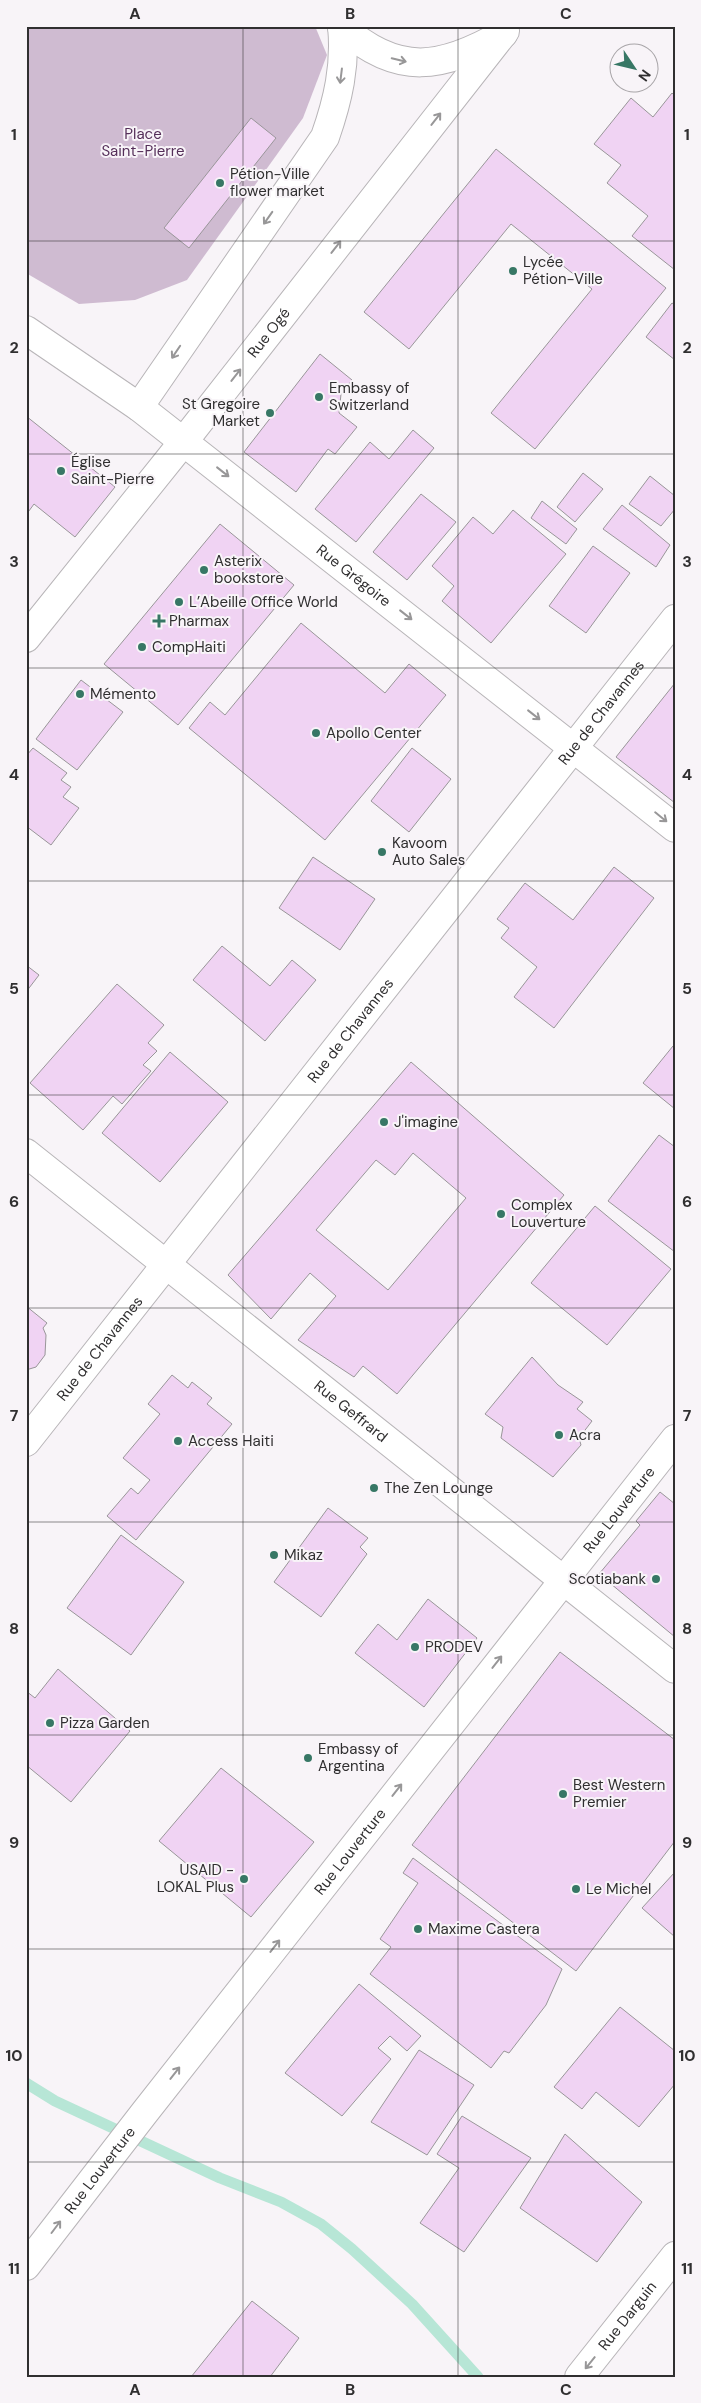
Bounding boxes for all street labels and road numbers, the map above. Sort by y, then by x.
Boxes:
street label: Rue Ogé [243,304,295,362]
street label: Rue Grégoire [312,540,395,611]
street label: Rue de Chavannes [554,656,649,769]
street label: Rue de Chavannes [303,974,398,1087]
street label: Rue de Chavannes [52,1292,147,1405]
street label: Rue Geffrard [310,1376,392,1447]
street label: Rue Louverture [579,1462,660,1557]
street label: Rue Louverture [310,1804,390,1899]
street label: Rue Louverture [60,2123,140,2218]
street label: Rue Darguin [594,2277,661,2355]

